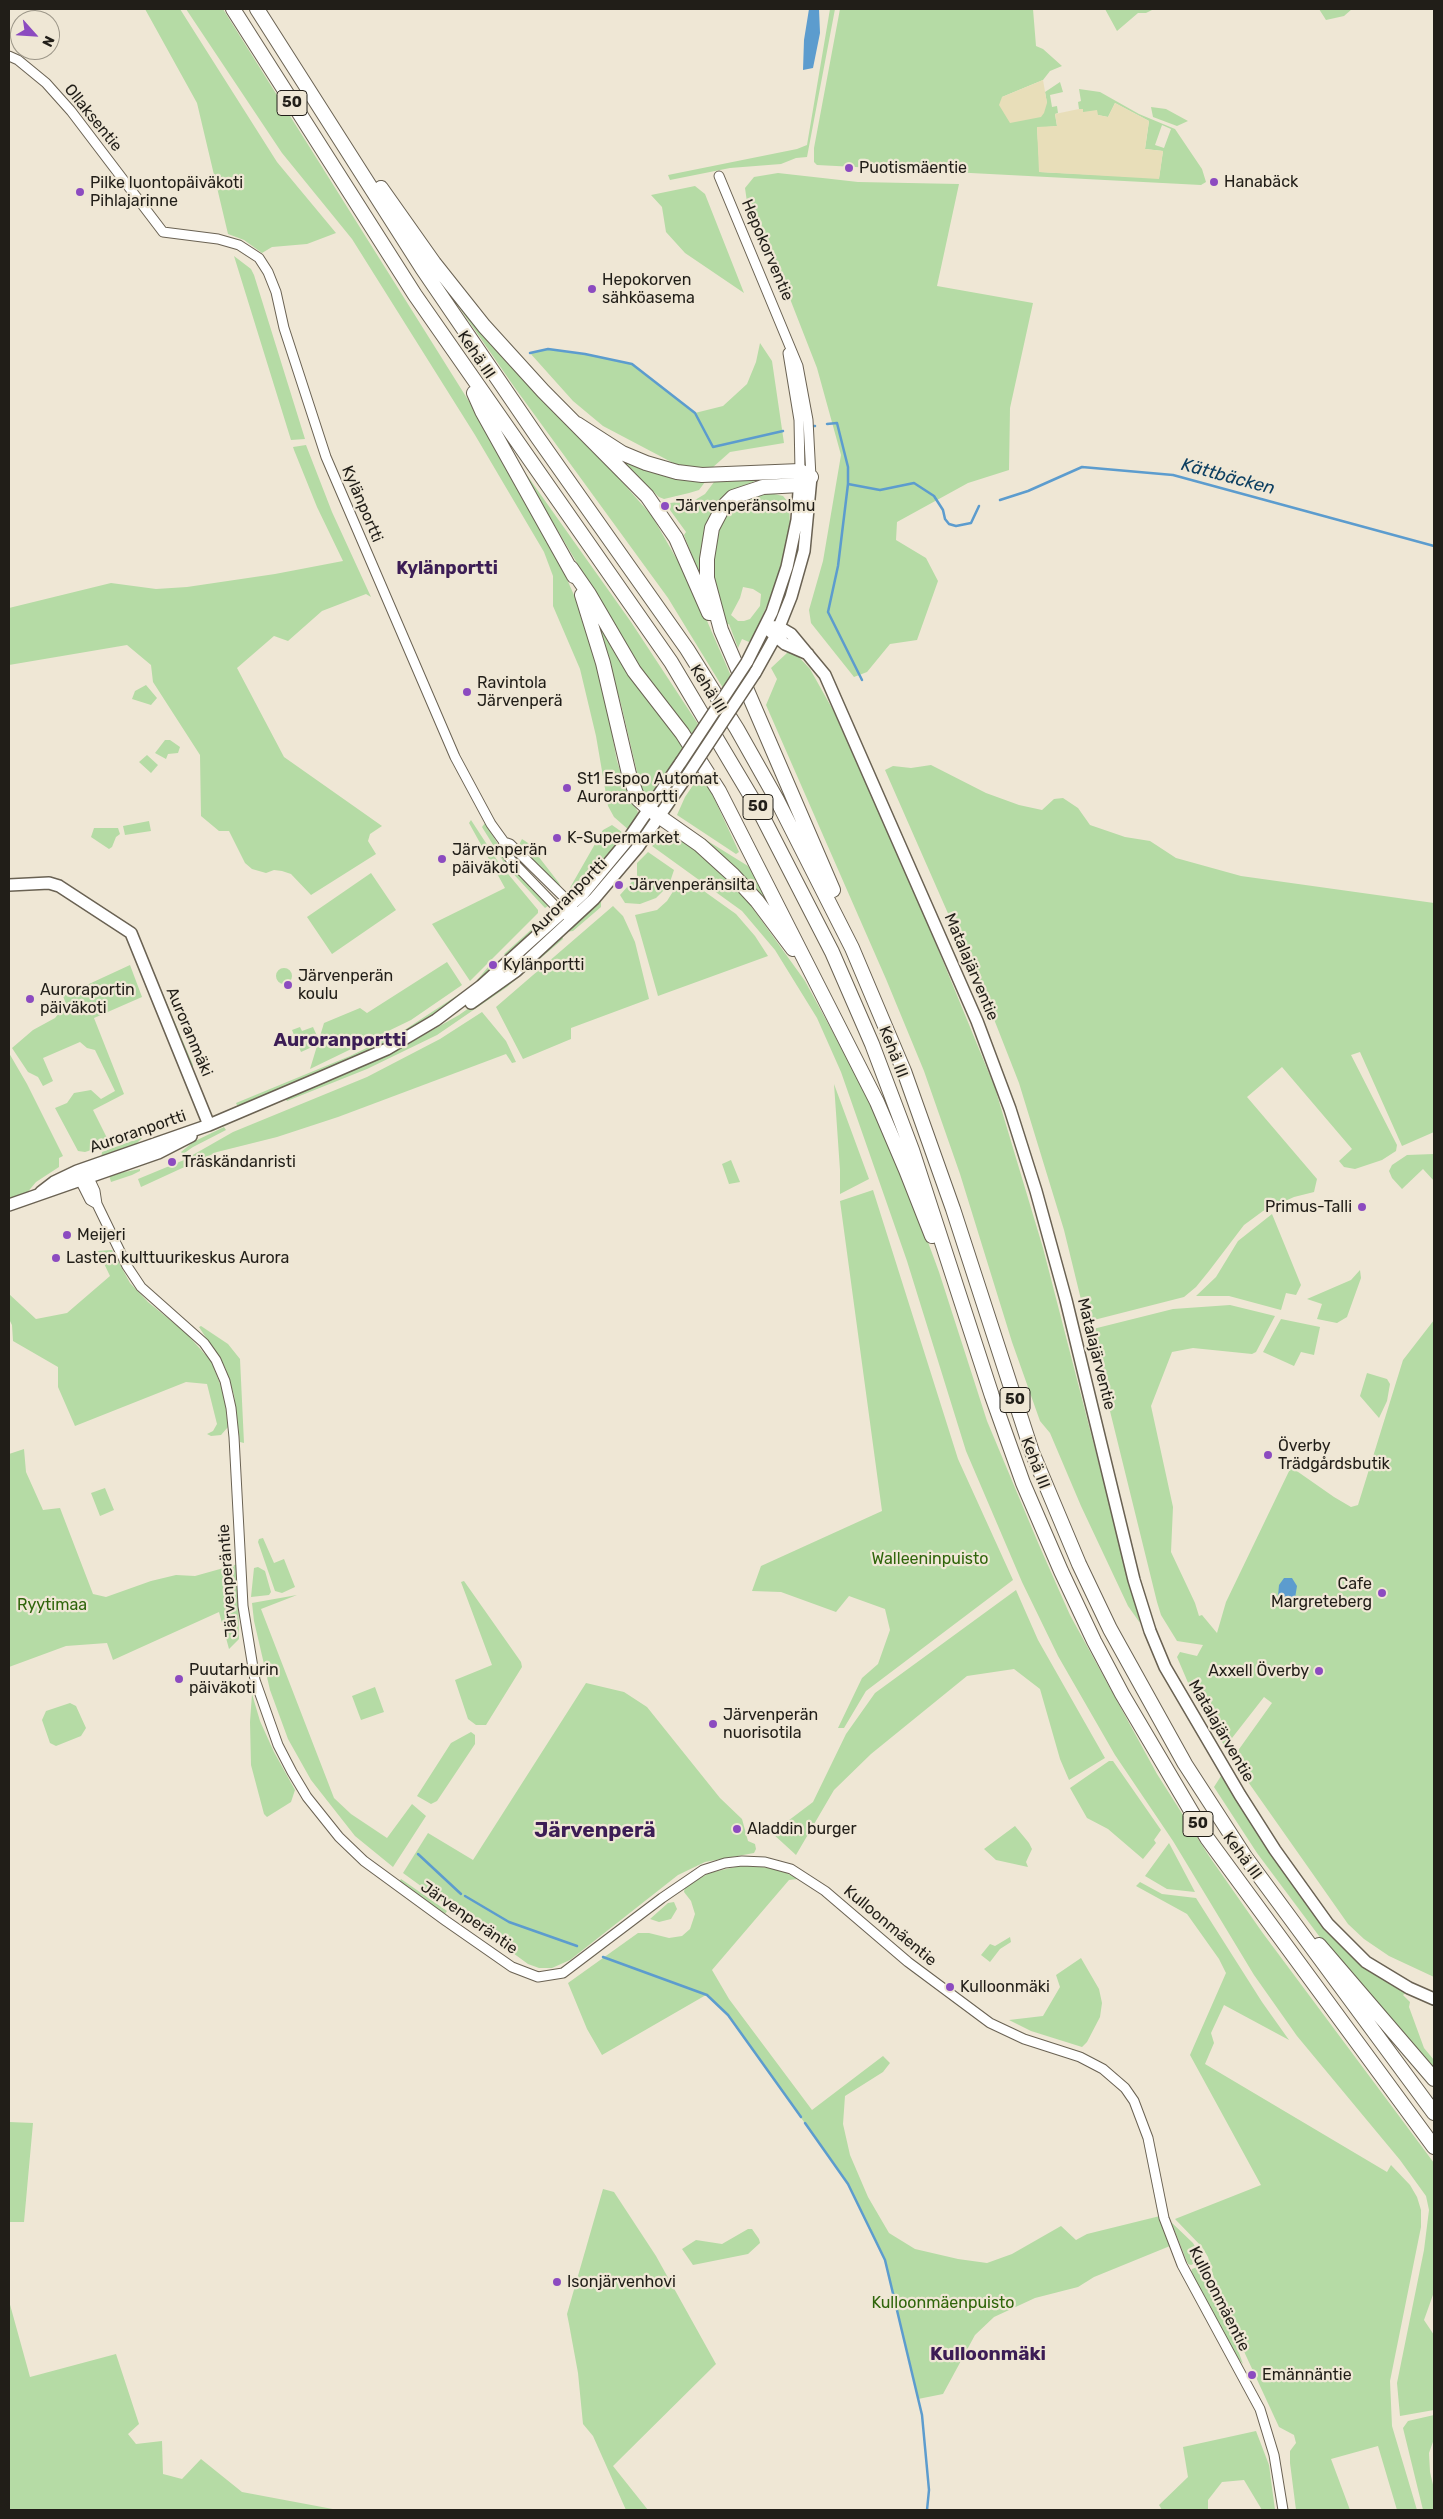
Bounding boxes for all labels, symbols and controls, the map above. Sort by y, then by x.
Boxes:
north arrow [10,10,60,60]
text: N [38,33,58,50]
street label: Ollaksentie [60,80,126,156]
road number: 50 [277,90,307,116]
place label: Puotismäentie [859,158,967,178]
marker: Puotismäentie [843,162,855,174]
place label: Hanabäck [1224,172,1298,192]
place label: Pilke luontopäiväkoti Pihlajarinne [90,173,243,211]
marker: Hanabäck [1208,176,1220,188]
marker: Pilke luontopäiväkoti Pihlajarinne [74,186,86,198]
street label: Hepokorventie [737,196,797,304]
place label: Hepokorven sähköasema [602,270,695,308]
marker: Hepokorven sähköasema [586,283,598,295]
street label: Kehä III [453,327,499,383]
water label: Kättbäcken [1179,454,1277,500]
street label: Kylänportti [337,463,387,545]
place label: Järvenperänsolmu [675,496,815,516]
marker: Järvenperänsolmu [659,500,671,512]
district label: Kylänportti [396,558,498,580]
street label: Kehä III [686,661,730,717]
place label: Ravintola Järvenperä [477,673,562,711]
marker: Ravintola Järvenperä [461,686,473,698]
place label: St1 Espoo Automat Auroranportti [577,769,719,807]
marker: St1 Espoo Automat Auroranportti [561,782,573,794]
road number: 50 [743,794,773,820]
place label: K-Supermarket [567,828,679,848]
marker: K-Supermarket [551,832,563,844]
place label: Järvenperän päiväkoti [452,840,547,878]
marker: Järvenperän päiväkoti [436,853,448,865]
street label: Auroranportti [526,854,612,940]
place label: Järvenperänsilta [629,875,755,895]
marker: Järvenperänsilta [613,879,625,891]
street label: Matalajärventie [940,911,1002,1023]
place label: Kylänportti [503,955,584,975]
marker: Kylänportti [487,959,499,971]
place label: Järvenperän koulu [298,966,393,1004]
marker: Järvenperän koulu [282,979,294,991]
place label: Auroraportin päiväkoti [40,980,135,1018]
street label: Auroranmäki [162,985,216,1079]
marker: Auroraportin päiväkoti [24,993,36,1005]
street label: Kehä III [874,1023,912,1081]
district label: Auroranportti [273,1030,407,1052]
street label: Auroranportti [87,1106,189,1158]
place label: Träskändanristi [182,1152,296,1172]
marker: Träskändanristi [166,1156,178,1168]
place label: Primus-Talli [1265,1197,1352,1217]
marker: Primus-Talli [1356,1201,1368,1213]
place label: Meijeri [77,1225,126,1245]
marker: Meijeri [61,1229,73,1241]
place label: Lasten kulttuurikeskus Aurora [66,1248,289,1268]
marker: Lasten kulttuurikeskus Aurora [50,1252,62,1264]
street label: Matalajärventie [1073,1296,1119,1412]
road number: 50 [1000,1388,1030,1412]
street label: Kehä III [1016,1434,1054,1492]
place label: Överby Trädgårdsbutik [1278,1436,1390,1474]
marker: Överby Trädgårdsbutik [1262,1449,1274,1461]
street label: Järvenperäntie [214,1523,242,1639]
park label: Walleeninpuisto [872,1549,988,1569]
place label: Cafe Margreteberg [1271,1574,1372,1612]
marker: Cafe Margreteberg [1376,1587,1388,1599]
park label: Ryytimaa [17,1595,87,1615]
place label: Puutarhurin päiväkoti [189,1660,279,1698]
place label: Axxell Överby [1208,1661,1309,1681]
marker: Axxell Överby [1313,1665,1325,1677]
marker: Puutarhurin päiväkoti [173,1673,185,1685]
street label: Matalajärventie [1184,1677,1258,1785]
place label: Järvenperän nuorisotila [723,1705,818,1743]
marker: Järvenperän nuorisotila [707,1718,719,1730]
road number: 50 [1183,1812,1213,1836]
district label: Järvenperä [534,1818,656,1844]
place label: Aladdin burger [747,1819,857,1839]
marker: Aladdin burger [731,1823,743,1835]
street label: Kehä III [1218,1829,1266,1883]
street label: Järvenperäntie [417,1877,521,1959]
street label: Kulloonmäentie [840,1882,940,1970]
place label: Kulloonmäki [960,1977,1050,1997]
marker: Kulloonmäki [944,1981,956,1993]
street label: Kulloonmäentie [1184,2243,1254,2355]
place label: Isonjärvenhovi [567,2272,676,2292]
marker: Isonjärvenhovi [551,2276,563,2288]
park label: Kulloonmäenpuisto [871,2293,1015,2313]
district label: Kulloonmäki [930,2344,1046,2366]
place label: Emännäntie [1262,2365,1352,2385]
marker: Emännäntie [1246,2369,1258,2381]

